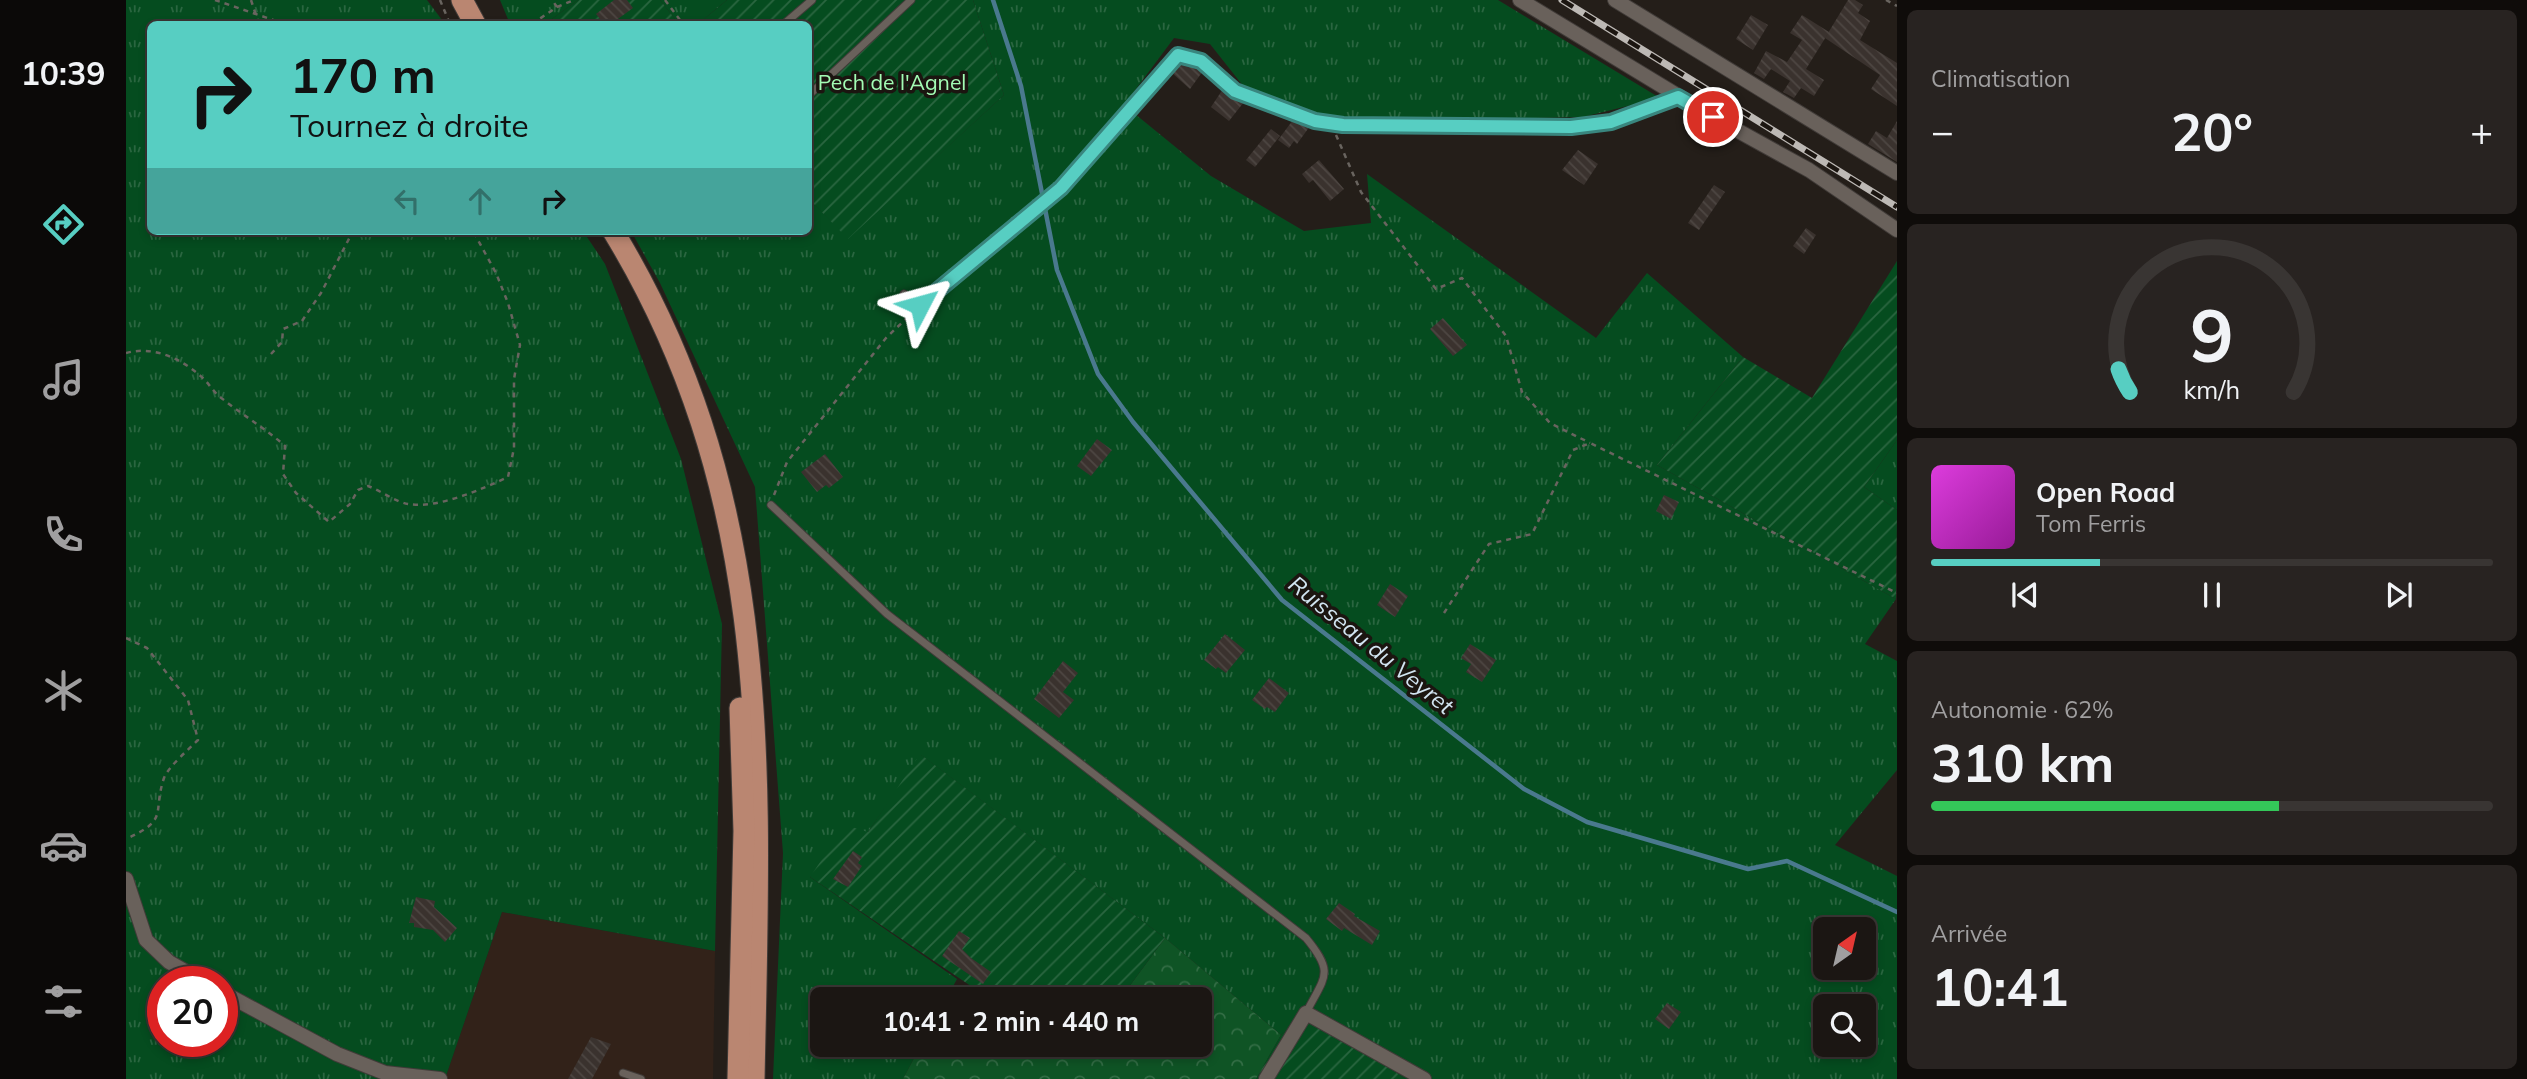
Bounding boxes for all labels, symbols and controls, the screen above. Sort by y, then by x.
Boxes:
text: 170 m [290,44,436,105]
icon: right [175,49,266,140]
text: 10:39 [21,53,105,93]
text: Climatisation [1931,64,2071,93]
park label: Pech de l'Agnel [818,69,966,95]
pin [1683,87,1743,147]
icon: arrive [1694,98,1732,136]
text: 20° [2171,99,2253,164]
text: Tournez à droite [290,105,529,145]
text: − [1931,107,1954,155]
text: + [2470,107,2493,155]
icon: left [388,182,426,220]
icon: ahead [461,182,499,220]
icon: right [534,182,572,220]
icon: directions [39,200,88,249]
position arrow [883,268,957,342]
text: 9 [2190,289,2234,380]
icon: music [39,355,88,404]
text: km/h [2184,373,2240,404]
text: Open Road [2036,476,2175,509]
text: Tom Ferris [2036,509,2146,538]
icon: phone [39,510,88,559]
water label: Ruisseau du Veyret [1283,569,1461,721]
icon: previous [2006,576,2044,614]
icon: pause [2193,576,2231,614]
icon: next [2380,576,2418,614]
icon: climate [39,666,88,715]
text: Autonomie · 62% [1931,695,2114,724]
text: 310 km [1931,730,2114,795]
icon: car [39,821,88,870]
north arrow [1813,917,1876,980]
map controls [1813,917,1876,1057]
text: Arrivée [1931,919,2007,948]
text: 10:41 [1931,954,2069,1019]
speed limit sign: 20 [147,966,238,1057]
icon: filters [39,977,88,1026]
button: search [1813,994,1876,1057]
text: 10:41 · 2 min · 440 m [883,1005,1139,1038]

